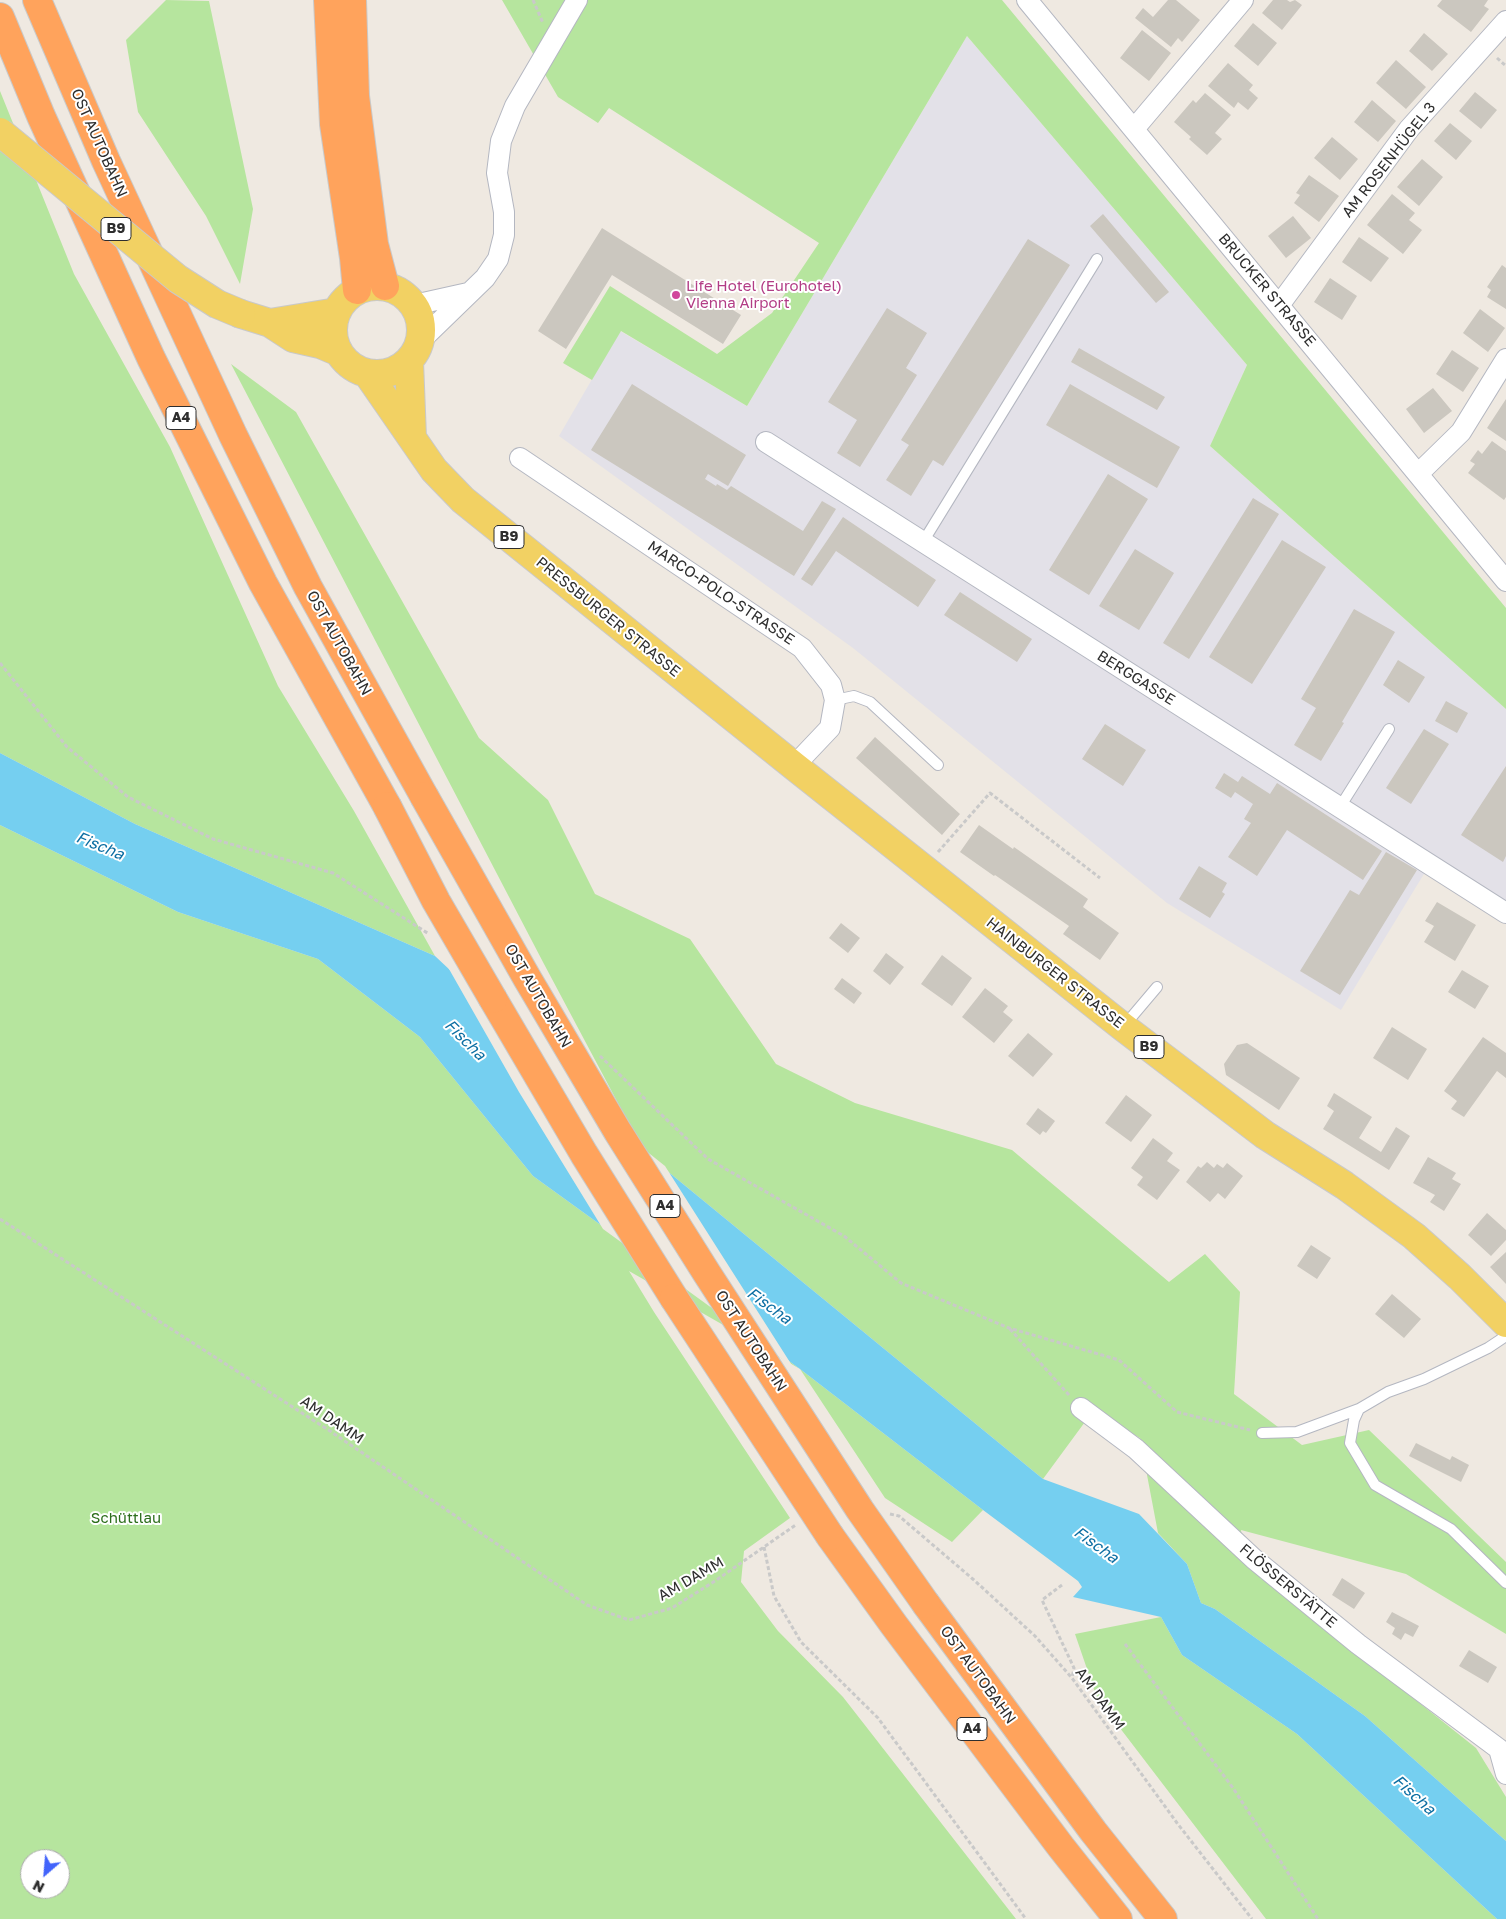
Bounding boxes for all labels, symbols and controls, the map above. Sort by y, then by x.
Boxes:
street label: OST AUTOBAHN [67,86,131,200]
street label: AM ROSENHÜGEL 3 [1338,99,1440,221]
road number: B9 [101,218,131,240]
street label: BRUCKER STRASSE [1214,230,1320,350]
place label: Life Hotel (Eurohotel) Vienna Airport [686,277,842,312]
marker: Life Hotel (Eurohotel) Vienna Airport [670,289,682,301]
road number: A4 [166,406,196,429]
road number: B9 [494,526,524,548]
street label: MARCO-POLO-STRASSE [644,537,798,649]
street label: PRESSBURGER STRASSE [532,553,684,681]
street label: OST AUTOBAHN [303,588,375,698]
street label: BERGGASSE [1094,647,1178,709]
water label: Fischa [73,828,127,864]
street label: HAINBURGER STRASSE [983,914,1127,1032]
street label: OST AUTOBAHN [501,941,575,1051]
water label: Fischa [441,1016,489,1064]
road number: B9 [1134,1036,1164,1058]
road number: A4 [650,1194,680,1218]
water label: Fischa [743,1284,795,1328]
street label: OST AUTOBAHN [712,1287,790,1395]
street label: AM DAMM [297,1392,367,1448]
park label: Schüttlau [91,1509,161,1527]
water label: Fischa [1070,1523,1122,1567]
street label: FLÖSSERSTÄTTE [1236,1540,1340,1632]
street label: AM DAMM [655,1553,727,1605]
street label: OST AUTOBAHN [936,1622,1020,1728]
street label: AM DAMM [1071,1664,1129,1734]
road number: A4 [957,1718,987,1740]
water label: Fischa [1389,1771,1439,1819]
north arrow [20,1849,70,1899]
text: N [30,1877,47,1897]

